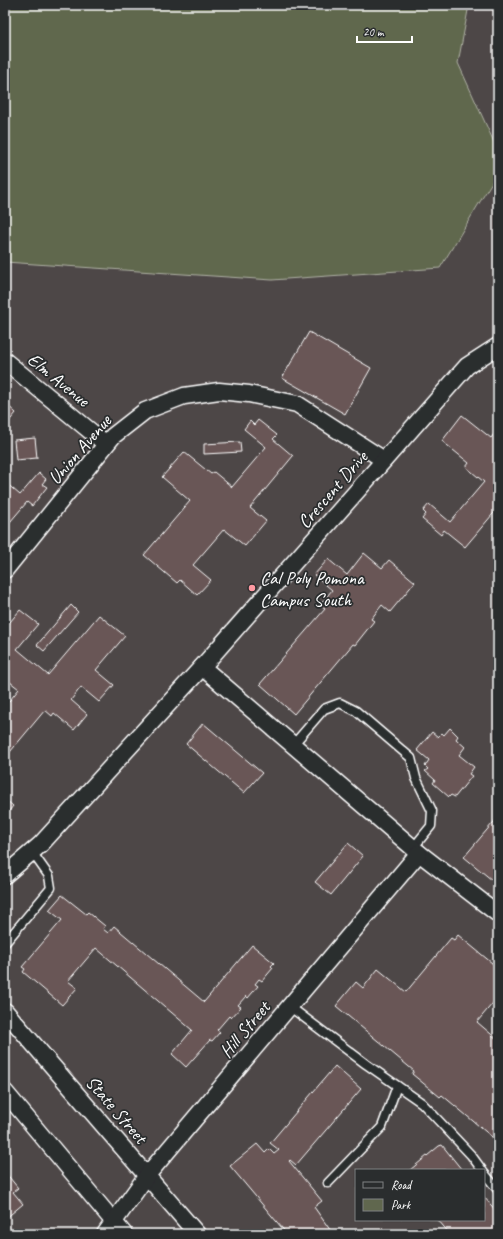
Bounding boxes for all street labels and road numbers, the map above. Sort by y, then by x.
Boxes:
street label: Elm Avenue [22,347,96,413]
street label: Union Avenue [43,408,118,489]
street label: Crescent Drive [293,445,374,533]
street label: Hill Street [214,995,276,1063]
street label: State Street [80,1071,153,1150]

